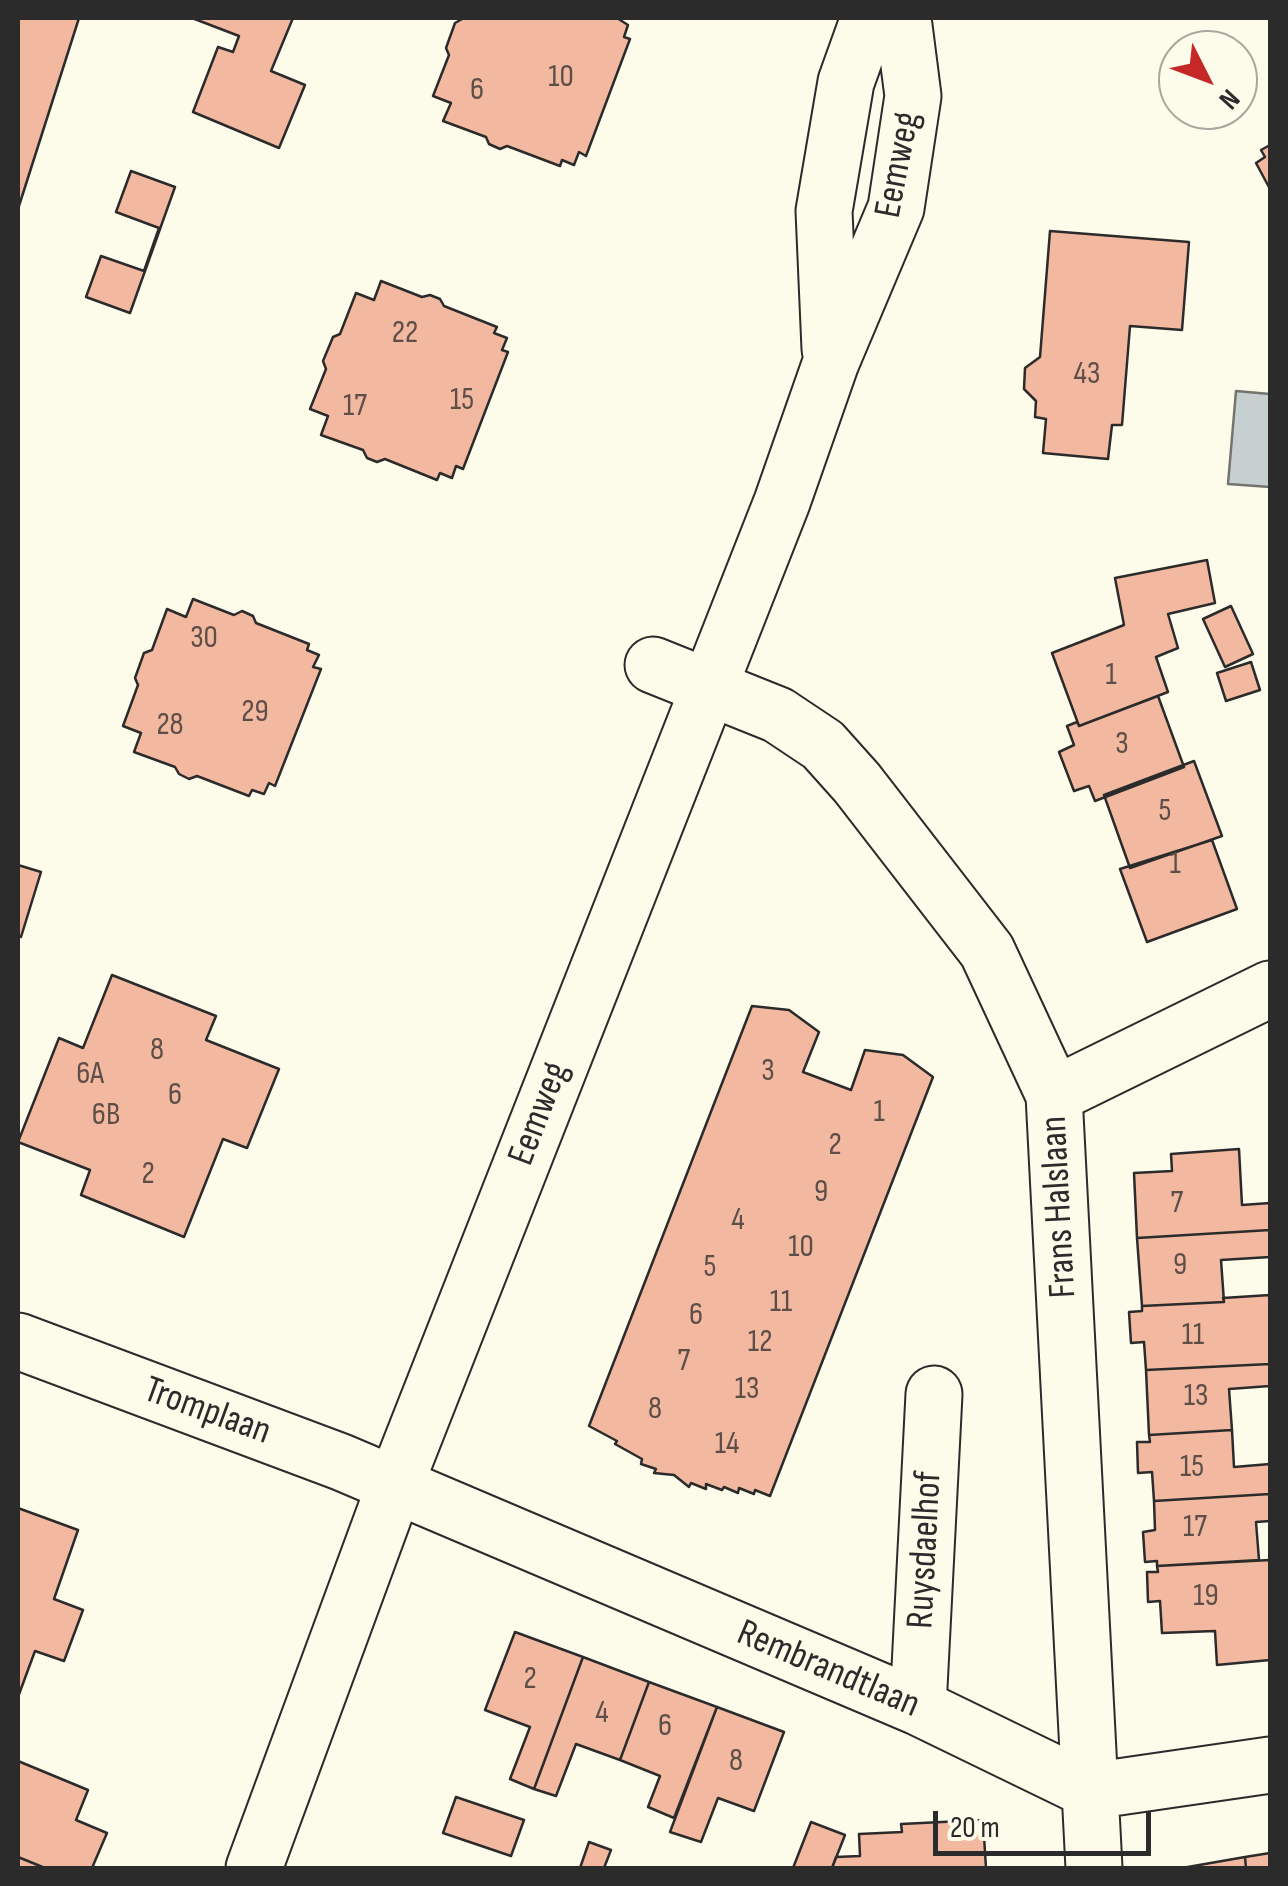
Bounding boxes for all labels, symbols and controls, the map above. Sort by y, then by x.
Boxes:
north arrow [1158,30,1258,130]
house number: 10 [548,59,574,97]
house number: 6 [470,72,484,110]
text: N [1212,82,1246,116]
street label: Eemweg [866,108,932,222]
house number: 22 [392,315,418,353]
house number: 43 [1074,356,1100,394]
house number: 15 [450,382,474,420]
house number: 17 [343,388,367,426]
house number: 30 [190,620,218,658]
house number: 1 [1105,657,1117,695]
house number: 29 [241,694,269,732]
house number: 28 [156,707,184,745]
house number: 3 [1115,726,1129,764]
house number: 5 [1159,793,1171,831]
house number: 1 [1169,846,1181,884]
house number: 8 [150,1032,164,1070]
house number: 3 [761,1053,775,1091]
house number: 6A [76,1056,104,1094]
street label: Eemweg [500,1056,580,1172]
house number: 6 [168,1077,182,1115]
house number: 1 [873,1094,885,1132]
house number: 6B [92,1097,120,1135]
street label: Frans Halslaan [1032,1115,1088,1299]
house number: 2 [828,1127,842,1165]
house number: 2 [141,1156,155,1194]
house number: 9 [814,1174,828,1212]
house number: 7 [1171,1185,1183,1223]
house number: 4 [731,1202,745,1240]
house number: 10 [788,1229,814,1267]
house number: 9 [1173,1247,1187,1285]
house number: 5 [704,1249,716,1287]
house number: 11 [770,1284,792,1322]
house number: 6 [689,1297,703,1335]
house number: 11 [1182,1317,1204,1355]
house number: 12 [748,1324,772,1362]
house number: 7 [678,1343,690,1381]
street label: Tromplaan [137,1368,277,1456]
house number: 13 [735,1371,759,1409]
house number: 13 [1184,1378,1208,1416]
house number: 8 [648,1391,662,1429]
house number: 14 [715,1426,739,1464]
house number: 15 [1180,1449,1204,1487]
street label: Ruysdaelhof [899,1470,953,1630]
house number: 17 [1183,1509,1207,1547]
house number: 19 [1193,1578,1219,1616]
street label: Rembrandtlaan [730,1611,926,1729]
house number: 2 [523,1661,537,1699]
house number: 4 [595,1695,609,1733]
house number: 6 [658,1708,672,1746]
house number: 8 [729,1743,743,1781]
scale bar [938,1791,1156,1853]
text: 20 m [950,1810,1000,1846]

